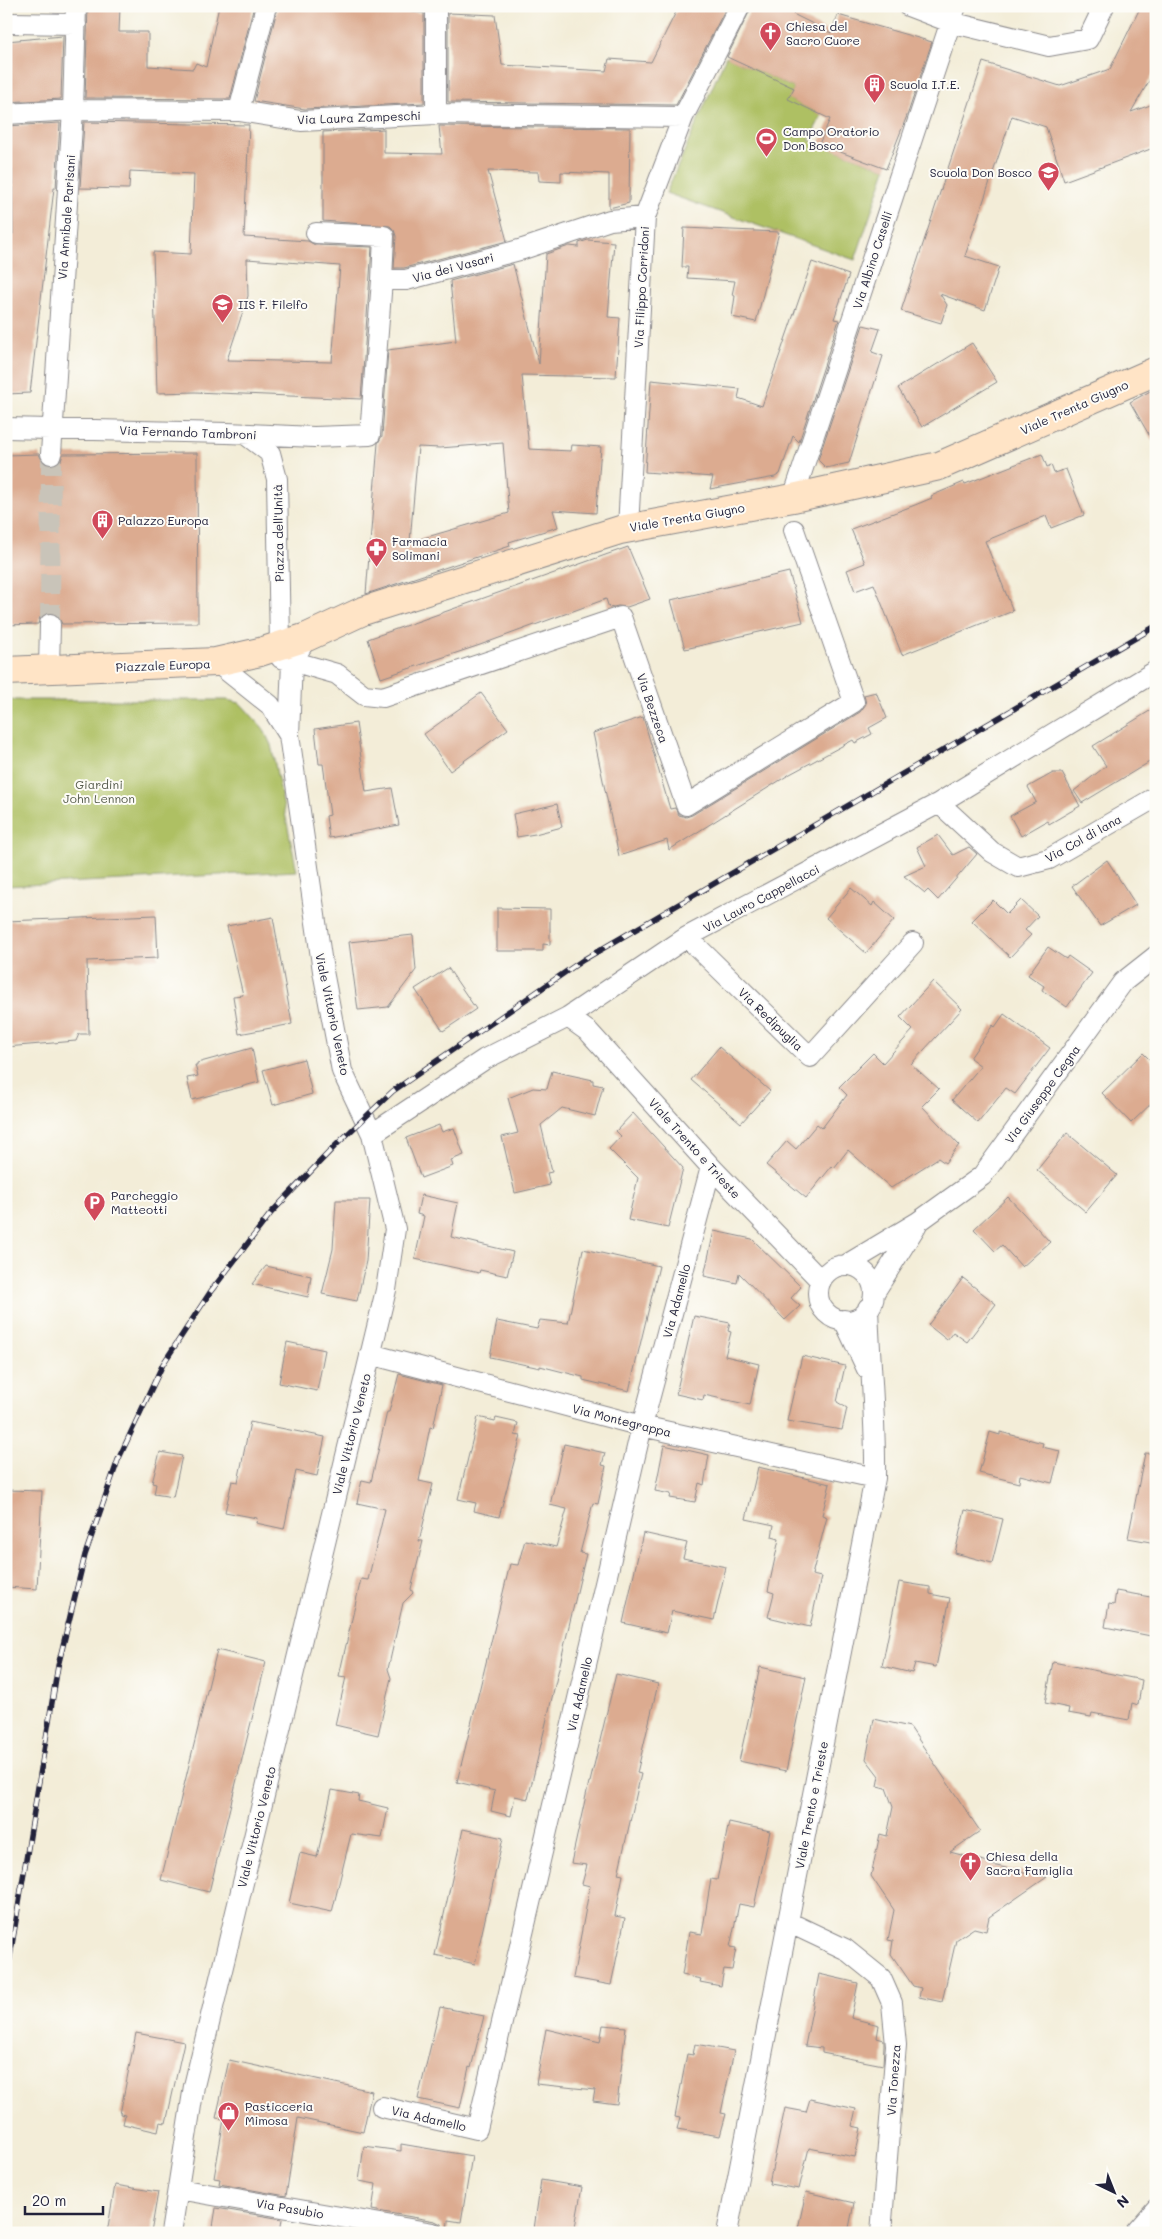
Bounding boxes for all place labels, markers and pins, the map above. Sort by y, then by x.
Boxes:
place label: Chiesa del Sacro Cuore [786,18,860,48]
church icon: Chiesa del Sacro Cuore [758,21,782,52]
building icon: Scuola I.T.E. [862,72,886,103]
place label: Scuola I.T.E. [890,76,960,92]
place label: Campo Oratorio Don Bosco [783,123,879,153]
sports icon: Campo Oratorio Don Bosco [755,126,779,157]
school or university icon: Scuola Don Bosco [1036,160,1060,191]
place label: Scuola Don Bosco [930,164,1032,180]
school or university icon: IIS F. Filelfo [210,292,234,323]
place label: IIS F. Filelfo [238,296,308,312]
building icon: Palazzo Europa [90,508,114,539]
place label: Palazzo Europa [118,512,209,528]
place label: Farmacia Solimani [392,533,447,563]
pharmacy icon: Farmacia Solimani [364,536,388,567]
place label: Parcheggio Matteotti [111,1187,178,1217]
parking icon: Parcheggio Matteotti [83,1190,107,1221]
place label: Chiesa della Sacra Famiglia [986,1848,1073,1878]
church icon: Chiesa della Sacra Famiglia [958,1851,982,1882]
place label: Pasticceria Mimosa [245,2098,313,2128]
shop icon: Pasticceria Mimosa [217,2101,241,2132]

